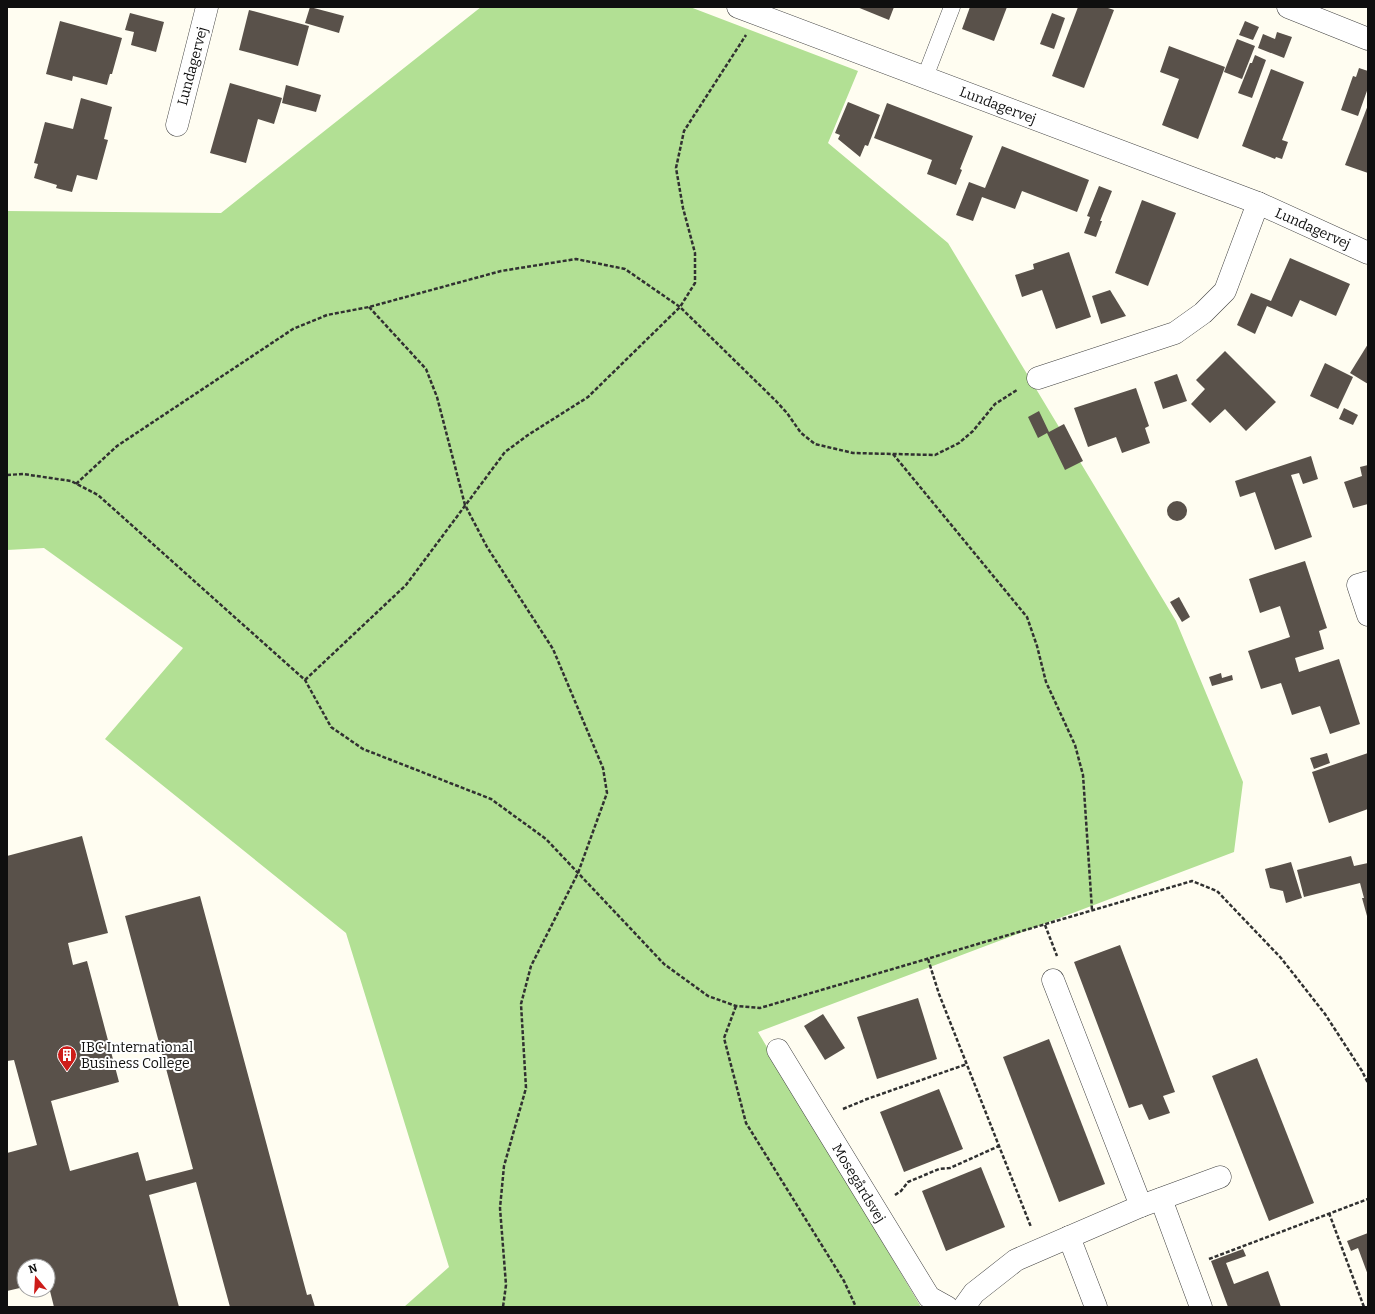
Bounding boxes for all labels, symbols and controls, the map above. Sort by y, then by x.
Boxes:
street label: Lundagervej [174,25,211,107]
street label: Lundagervej [957,83,1039,128]
street label: Lundagervej [1272,204,1353,253]
place label: IBC International Business College [81,1039,193,1072]
building icon: IBC International Business College [56,1044,78,1072]
street label: Mosegårdsvej [828,1141,889,1226]
north arrow [16,1258,56,1298]
text: N [27,1261,40,1276]

